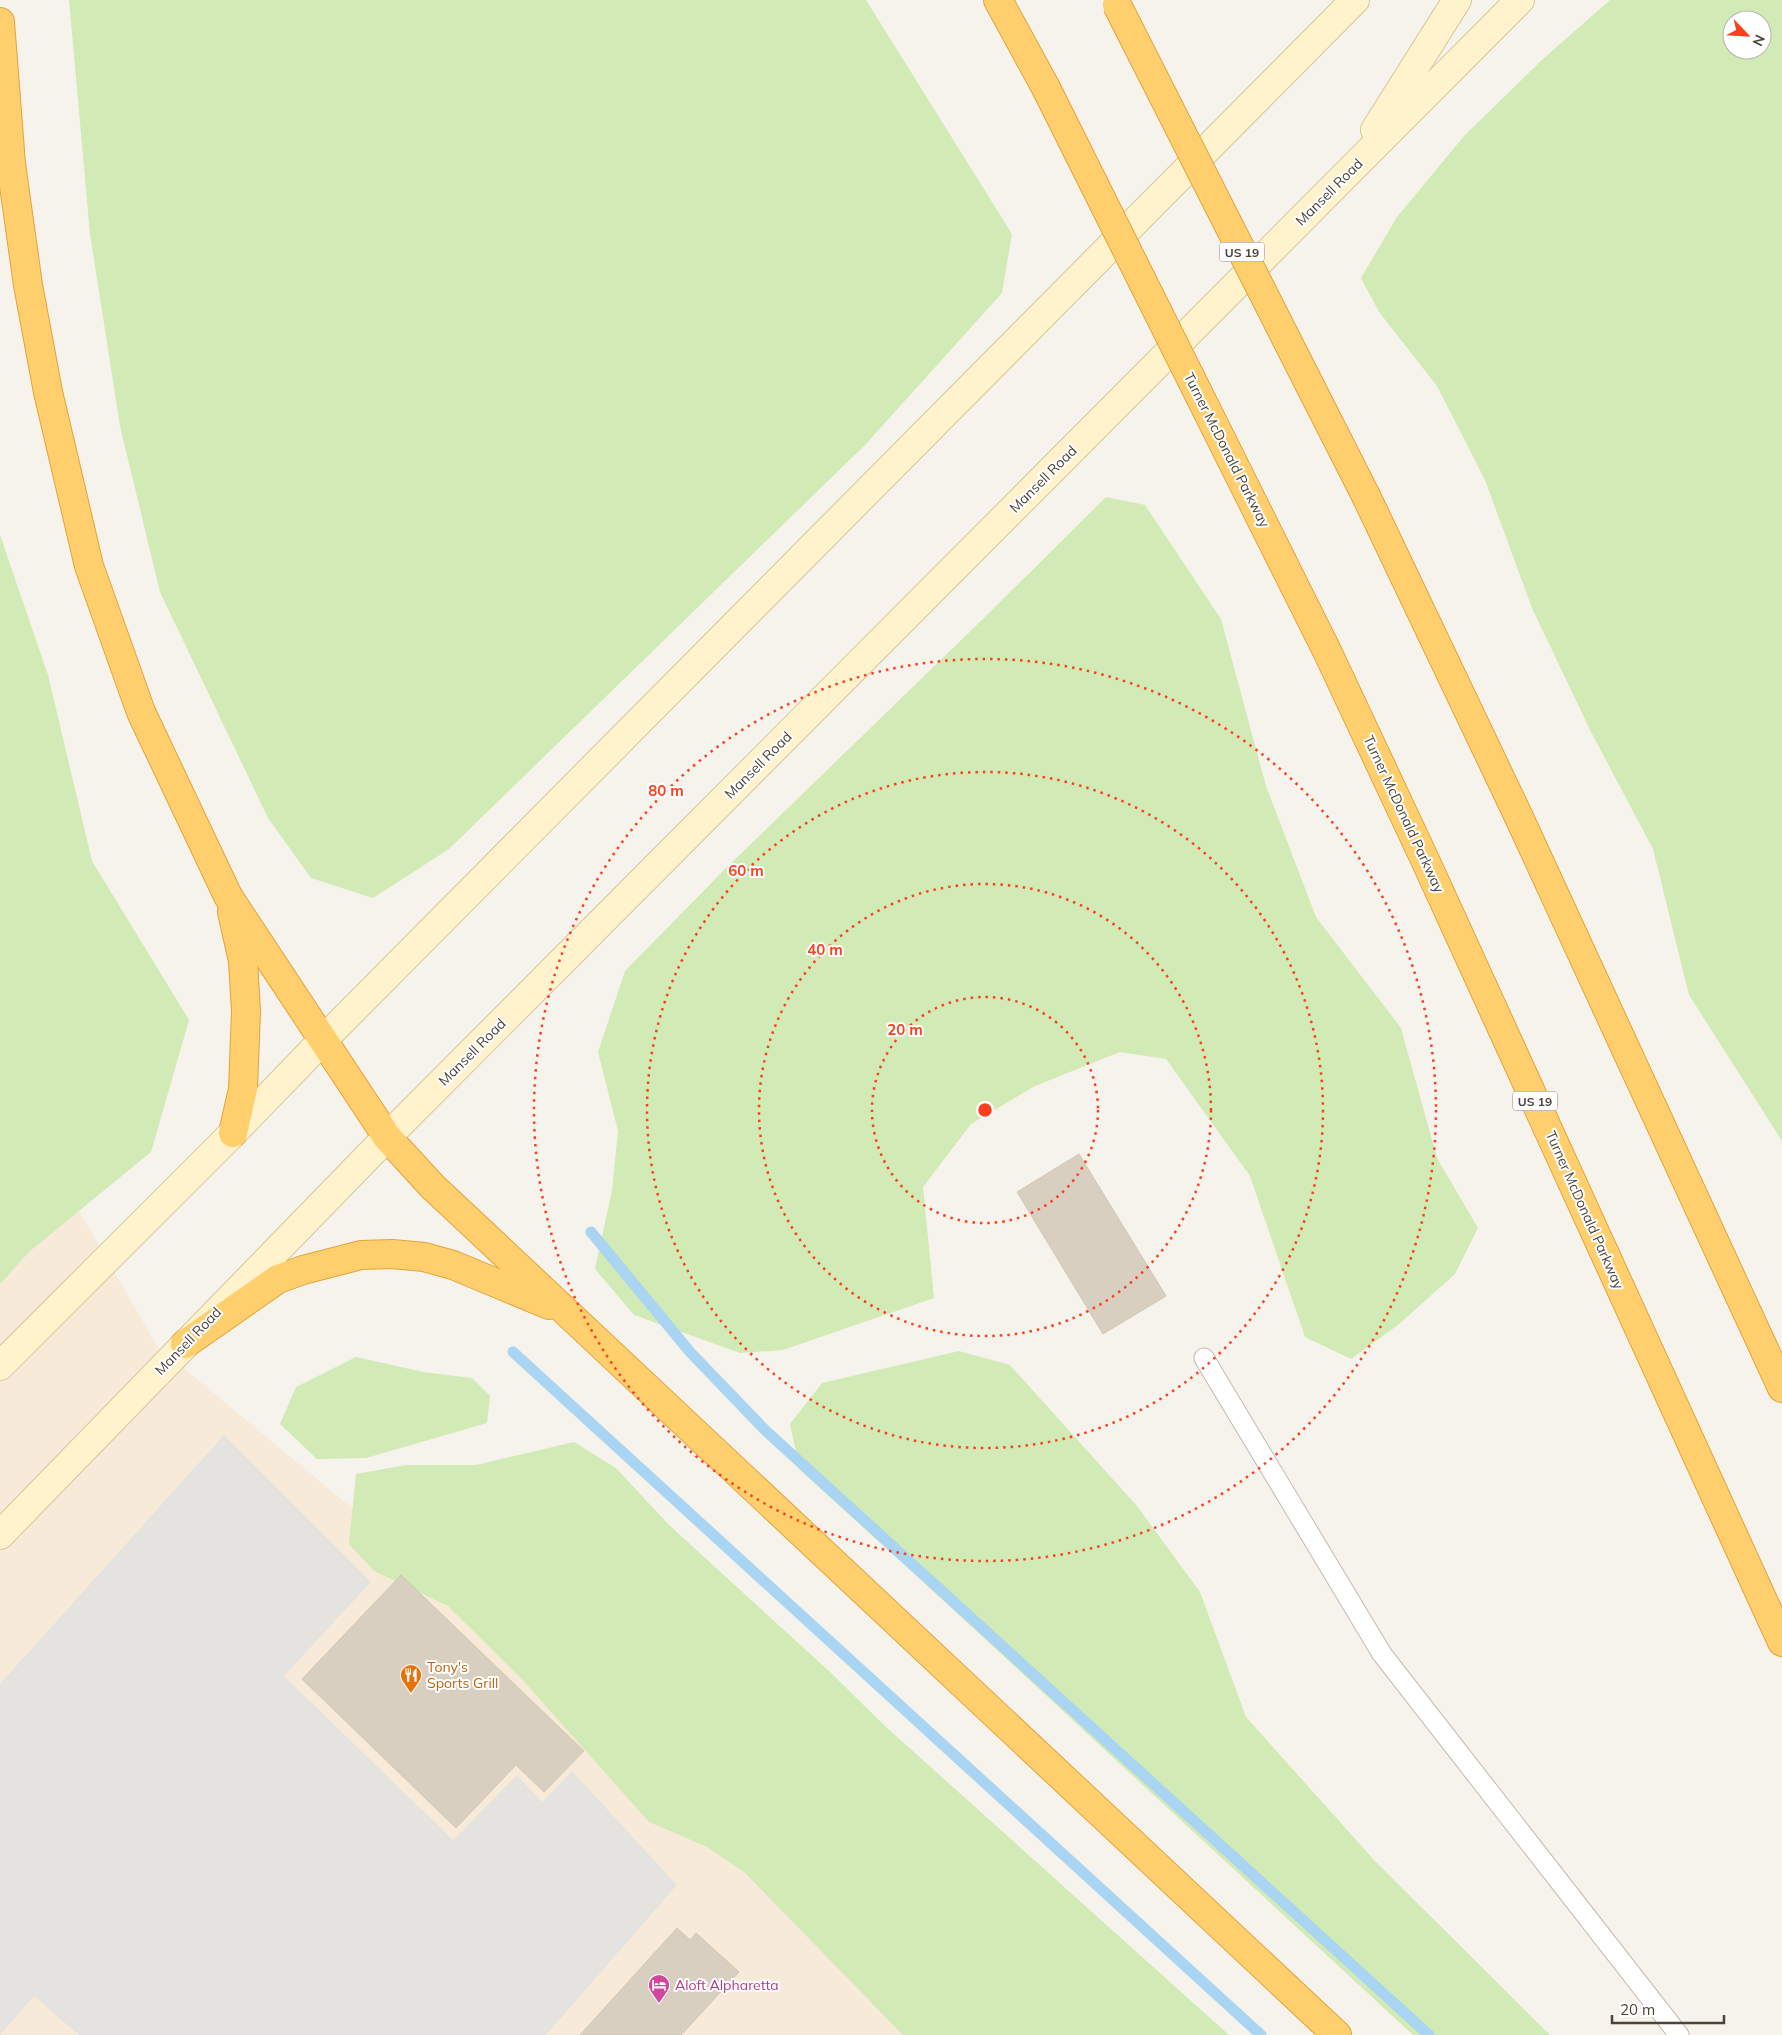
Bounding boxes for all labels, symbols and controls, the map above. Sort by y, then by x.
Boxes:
north arrow [1722,10,1772,60]
text: N [1748,32,1769,49]
street label: Mansell Road [1292,155,1366,229]
road number: US 19 [1220,242,1264,262]
street label: Turner McDonald Parkway [1180,369,1274,531]
street label: Mansell Road [1006,442,1080,516]
street label: Mansell Road [721,728,795,802]
street label: Turner McDonald Parkway [1360,732,1449,896]
text: 80 m [648,781,684,800]
text: 60 m [728,861,764,880]
text: 40 m [807,940,843,959]
street label: Mansell Road [435,1015,509,1089]
text: 20 m [887,1020,923,1039]
road number: US 19 [1512,1092,1558,1110]
centre of rings [976,1101,994,1119]
street label: Turner McDonald Parkway [1542,1128,1628,1293]
street label: Mansell Road [151,1303,225,1379]
place label: Tony's Sports Grill [427,1658,498,1692]
restaurant icon: Tony's Sports Grill [399,1663,423,1694]
hotel icon: Aloft Alpharetta [647,1973,671,2004]
place label: Aloft Alpharetta [675,1976,779,1994]
scale bar [1612,1992,1724,2024]
text: 20 m [1620,2000,1655,2019]

